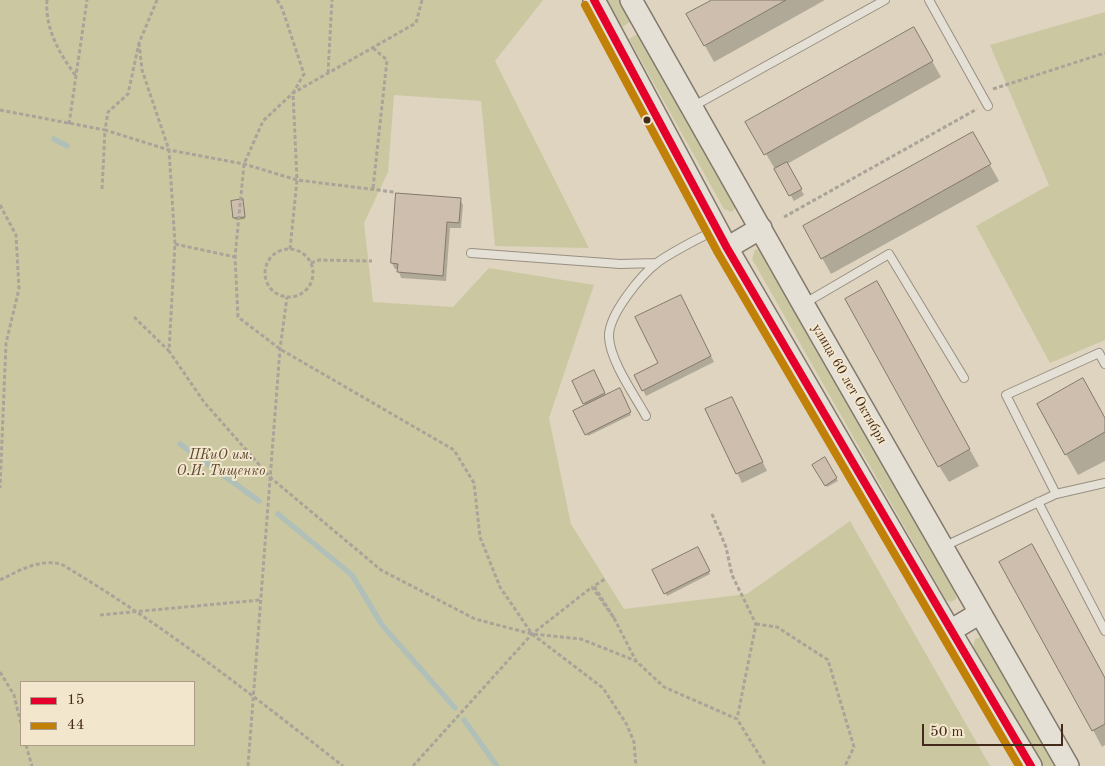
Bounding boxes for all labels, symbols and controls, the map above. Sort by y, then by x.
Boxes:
unlabelled marker [642,115,652,125]
street label: улица 60 лет Октября [808,321,890,447]
park label: ПКиО им. О.И. Тищенко [177,447,265,480]
legend [20,681,195,746]
text: 15 [67,693,84,708]
scale bar [925,714,1066,746]
text: 44 [67,718,84,733]
text: 50 m [930,725,964,740]

